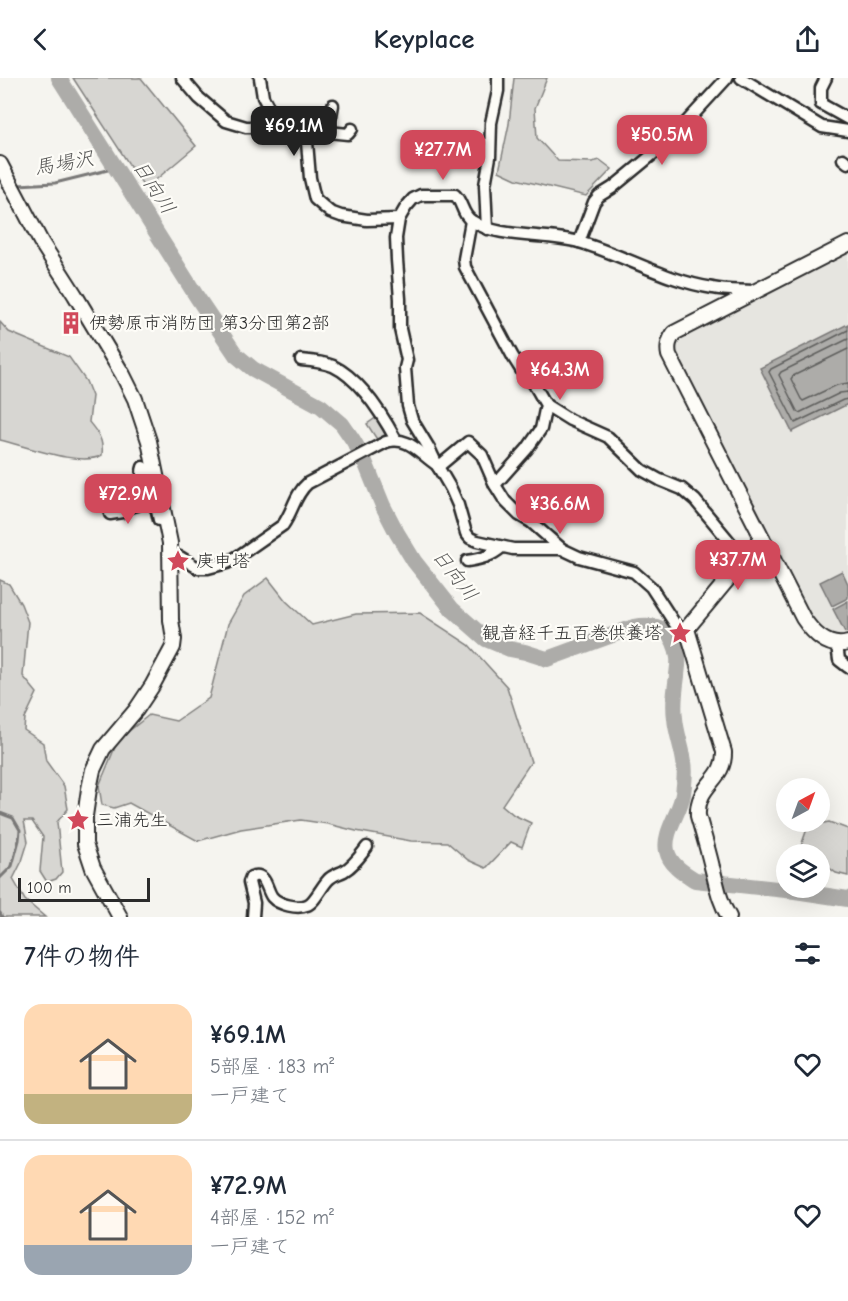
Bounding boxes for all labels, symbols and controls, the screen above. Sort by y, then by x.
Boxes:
icon: back [24,23,57,56]
icon: share [791,23,824,56]
text: Keyplace [374,24,474,55]
pin: ¥69.1M [245,106,343,157]
text: ¥69.1M [265,114,323,137]
pin: ¥50.5M [613,115,711,166]
text: ¥50.5M [631,123,693,146]
pin: ¥27.7M [394,130,492,181]
text: ¥27.7M [414,138,472,161]
water label: 馬場沢 [32,146,97,180]
water label: 日向川 [128,156,180,218]
building icon: 伊勢原市消防団 第3分団第2部 [58,310,84,336]
place label: 伊勢原市消防団 第3分団第2部 [89,313,330,334]
pin: ¥64.3M [511,350,609,401]
text: ¥64.3M [530,358,590,381]
pin: ¥72.9M [79,474,177,525]
text: ¥72.9M [99,482,158,505]
pin: ¥36.6M [511,484,609,535]
text: ¥36.6M [530,492,590,515]
pin: ¥37.7M [689,540,787,591]
water label: 日向川 [427,544,483,606]
place icon: 庚申塔 [165,548,191,574]
text: ¥37.7M [709,548,767,571]
place label: 庚申塔 [196,551,250,572]
place icon: 観音経千五百巻供養塔 [667,620,693,646]
place label: 観音経千五百巻供養塔 [482,623,662,644]
north arrow [776,778,830,832]
map controls [776,778,830,898]
place icon: 三浦先生 [65,807,91,833]
place label: 三浦先生 [96,810,168,831]
button: layers [776,844,830,898]
scale bar [18,875,150,902]
text: 100 m [27,879,71,897]
icon: filters [791,937,824,970]
text: 7件の物件 [24,942,140,972]
text: ¥69.1M [210,1020,286,1050]
icon: home [72,1028,144,1100]
icon: heart [791,1048,824,1081]
text: 5部屋 · 183 m² [210,1055,334,1078]
text: 一戸建て [210,1084,290,1107]
text: ¥72.9M [210,1171,287,1201]
icon: home [72,1179,144,1251]
icon: heart [791,1199,824,1232]
text: 4部屋 · 152 m² [210,1206,334,1229]
text: 一戸建て [210,1235,290,1258]

